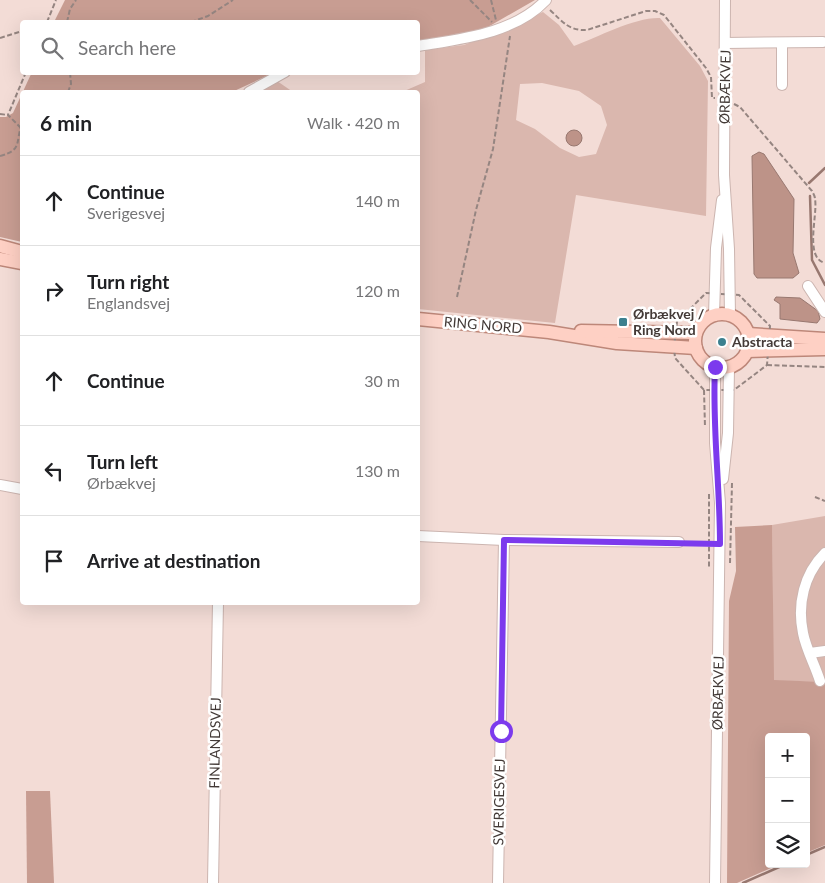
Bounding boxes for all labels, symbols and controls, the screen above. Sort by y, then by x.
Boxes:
search box [20,20,420,75]
icon: search [38,34,66,62]
text: Search here [78,36,176,59]
street label: ØRBÆKVEJ [715,50,734,124]
text: 6 min [40,110,92,135]
text: Walk · 420 m [307,113,400,132]
text: Continue [87,180,165,203]
icon: ahead [40,187,68,215]
text: 140 m [355,191,400,210]
text: Sverigesvej [87,203,165,222]
text: Turn right [87,270,169,293]
icon: right [40,277,68,305]
text: 120 m [355,281,400,300]
text: Englandsvej [87,293,170,312]
place label: Ørbækvej / Ring Nord [633,305,705,338]
street label: RING NORD [443,313,523,336]
marker: Ørbækvej / Ring Nord [617,316,629,328]
place label: Abstracta [731,333,792,350]
marker: Abstracta [716,336,728,348]
route end [704,356,727,379]
icon: ahead [40,367,68,395]
text: Continue [87,369,165,392]
text: 30 m [364,371,400,390]
text: Turn left [87,450,158,473]
icon: left [40,457,68,485]
text: 130 m [355,461,400,480]
text: Ørbækvej [87,473,156,492]
icon: arrive [40,547,68,575]
text: Arrive at destination [87,549,260,572]
street label: ØRBÆKVEJ [708,656,727,730]
street label: FINLANDSVEJ [205,697,224,789]
route start [490,720,513,743]
map controls [765,733,810,868]
button: + [765,733,810,778]
street label: SVERIGESVEJ [489,758,508,846]
button: − [765,778,810,823]
button: layers [765,823,810,868]

